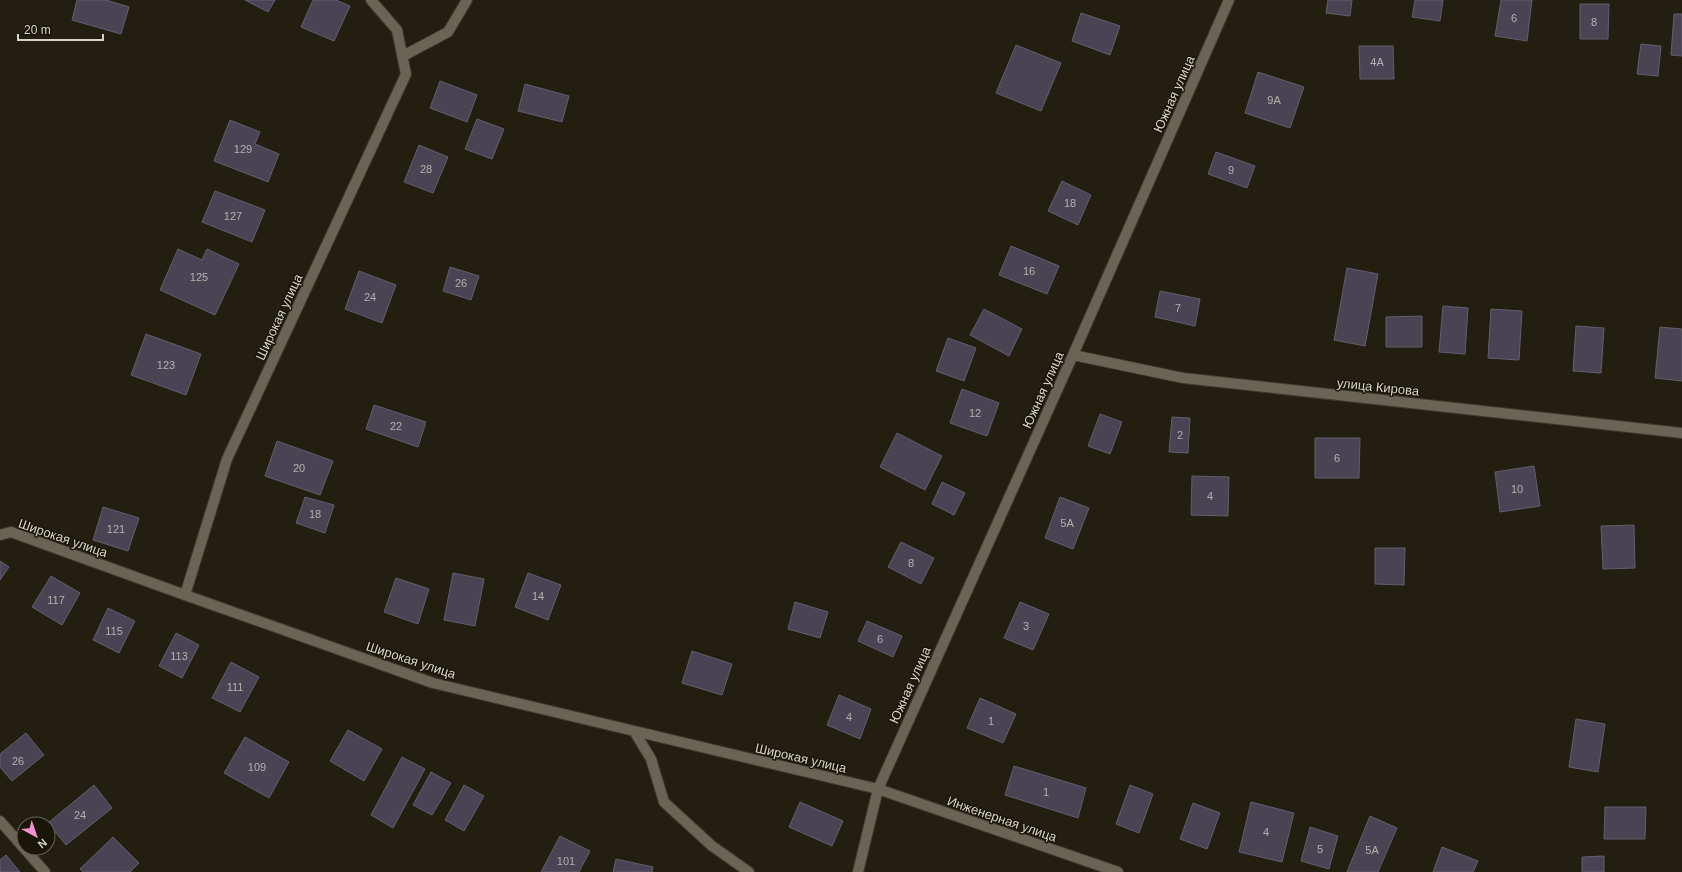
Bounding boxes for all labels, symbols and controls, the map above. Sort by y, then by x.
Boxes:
house number: 6 [1511,12,1517,24]
scale bar [18,16,103,42]
house number: 8 [1591,16,1597,28]
text: 20 m [24,23,51,37]
street label: Южная улица [1150,53,1198,135]
house number: 4А [1370,56,1384,68]
house number: 9А [1267,94,1281,106]
house number: 129 [234,143,252,155]
house number: 28 [420,163,432,175]
house number: 9 [1228,164,1234,176]
house number: 18 [1064,197,1076,209]
house number: 127 [224,210,242,222]
house number: 16 [1023,265,1035,277]
house number: 125 [190,271,208,283]
street label: Широкая улица [253,271,306,362]
house number: 26 [455,277,467,289]
house number: 24 [364,291,376,303]
house number: 7 [1175,302,1181,314]
street label: Южная улица [1019,349,1067,431]
house number: 123 [157,359,175,371]
street label: улица Кирова [1336,375,1421,399]
house number: 12 [969,407,981,419]
house number: 22 [390,420,402,432]
house number: 2 [1177,429,1183,441]
house number: 6 [1334,452,1340,464]
house number: 20 [293,462,305,474]
house number: 10 [1511,483,1523,495]
house number: 4 [1207,490,1213,502]
house number: 18 [309,508,321,520]
street label: Широкая улица [16,516,110,561]
house number: 5А [1060,517,1074,529]
house number: 121 [107,523,125,535]
house number: 8 [908,557,914,569]
house number: 14 [532,590,544,602]
house number: 117 [47,594,65,606]
house number: 3 [1023,620,1029,632]
house number: 115 [105,625,123,637]
house number: 6 [877,633,883,645]
street label: Широкая улица [364,638,458,682]
street label: Южная улица [886,644,934,726]
house number: 113 [170,650,188,662]
house number: 111 [227,681,243,693]
house number: 4 [846,711,852,723]
house number: 1 [988,715,994,727]
street label: Широкая улица [754,740,849,776]
house number: 26 [12,755,24,767]
house number: 109 [248,761,266,773]
house number: 1 [1043,786,1049,798]
street label: Инженерная улица [945,793,1059,845]
house number: 24 [74,809,86,821]
north arrow [16,816,56,856]
house number: 4 [1263,826,1269,838]
text: N [35,837,49,851]
house number: 5 [1317,843,1323,855]
house number: 5А [1365,844,1379,856]
house number: 101 [557,855,575,867]

